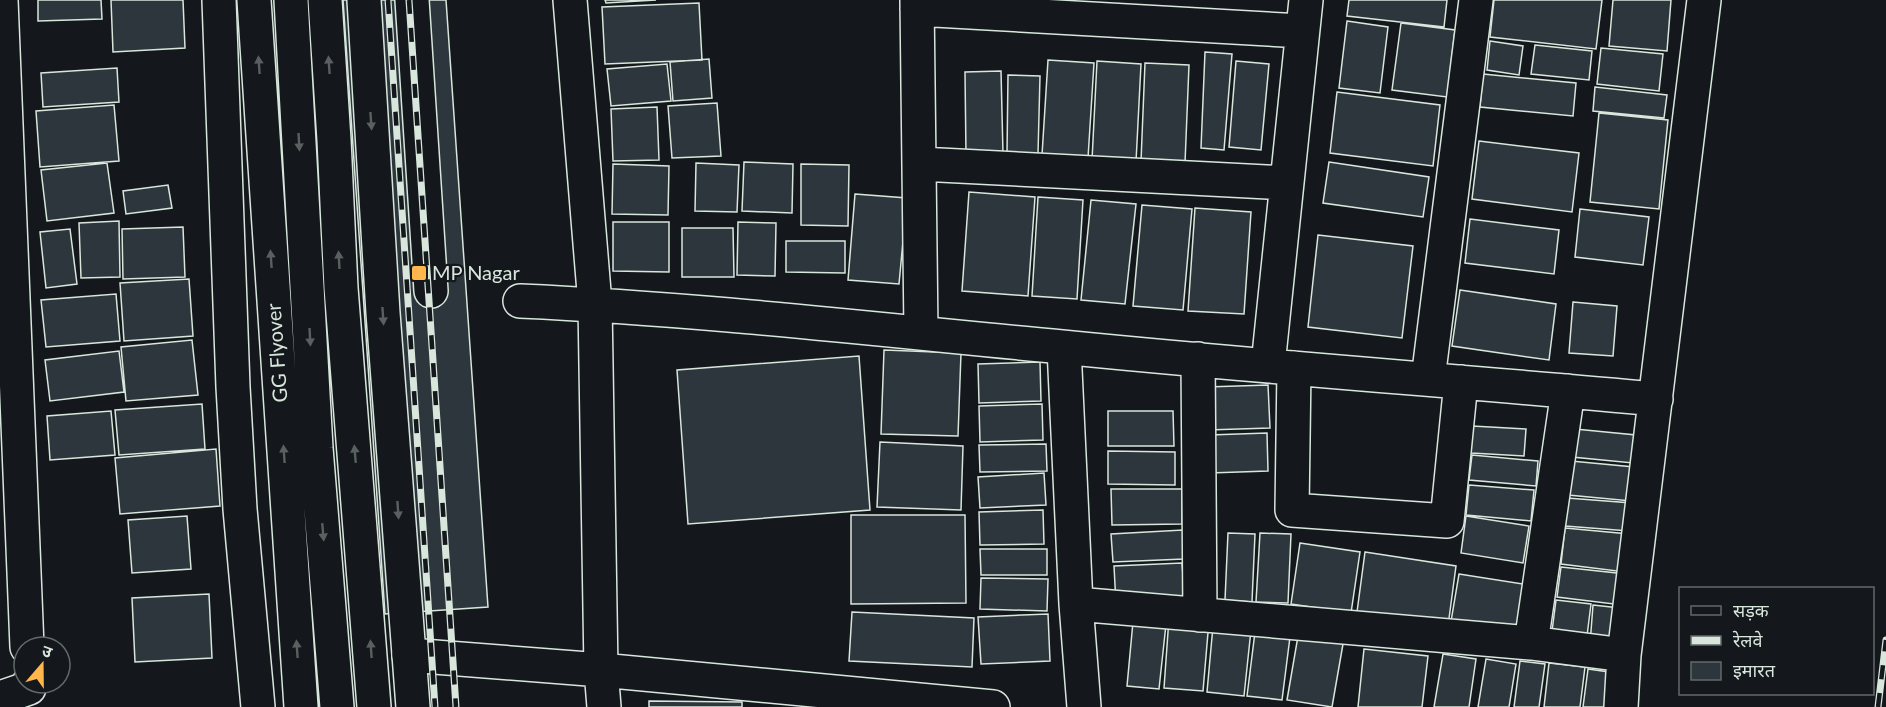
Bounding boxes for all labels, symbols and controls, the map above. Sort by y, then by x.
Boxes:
one-way arrow [254,55,263,74]
one-way arrow [324,56,334,75]
one-way arrow [367,112,376,131]
one-way arrow [295,133,304,152]
one-way arrow [267,250,276,269]
one-way arrow [335,250,344,269]
place label: MP Nagar [432,260,520,284]
marker: MP Nagar [410,264,428,282]
street label: GG Flyover [261,302,291,403]
one-way arrow [379,306,388,325]
one-way arrow [306,327,315,346]
one-way arrow [279,445,289,464]
one-way arrow [350,445,359,464]
one-way arrow [393,501,403,520]
one-way arrow [318,522,328,541]
legend [1679,587,1874,695]
text: सड़क [1733,599,1770,621]
text: रेलवे [1732,629,1764,651]
north arrow [12,635,72,695]
one-way arrow [292,639,301,658]
one-way arrow [366,639,376,658]
text: उ [40,640,56,661]
text: इमारत [1733,659,1776,681]

